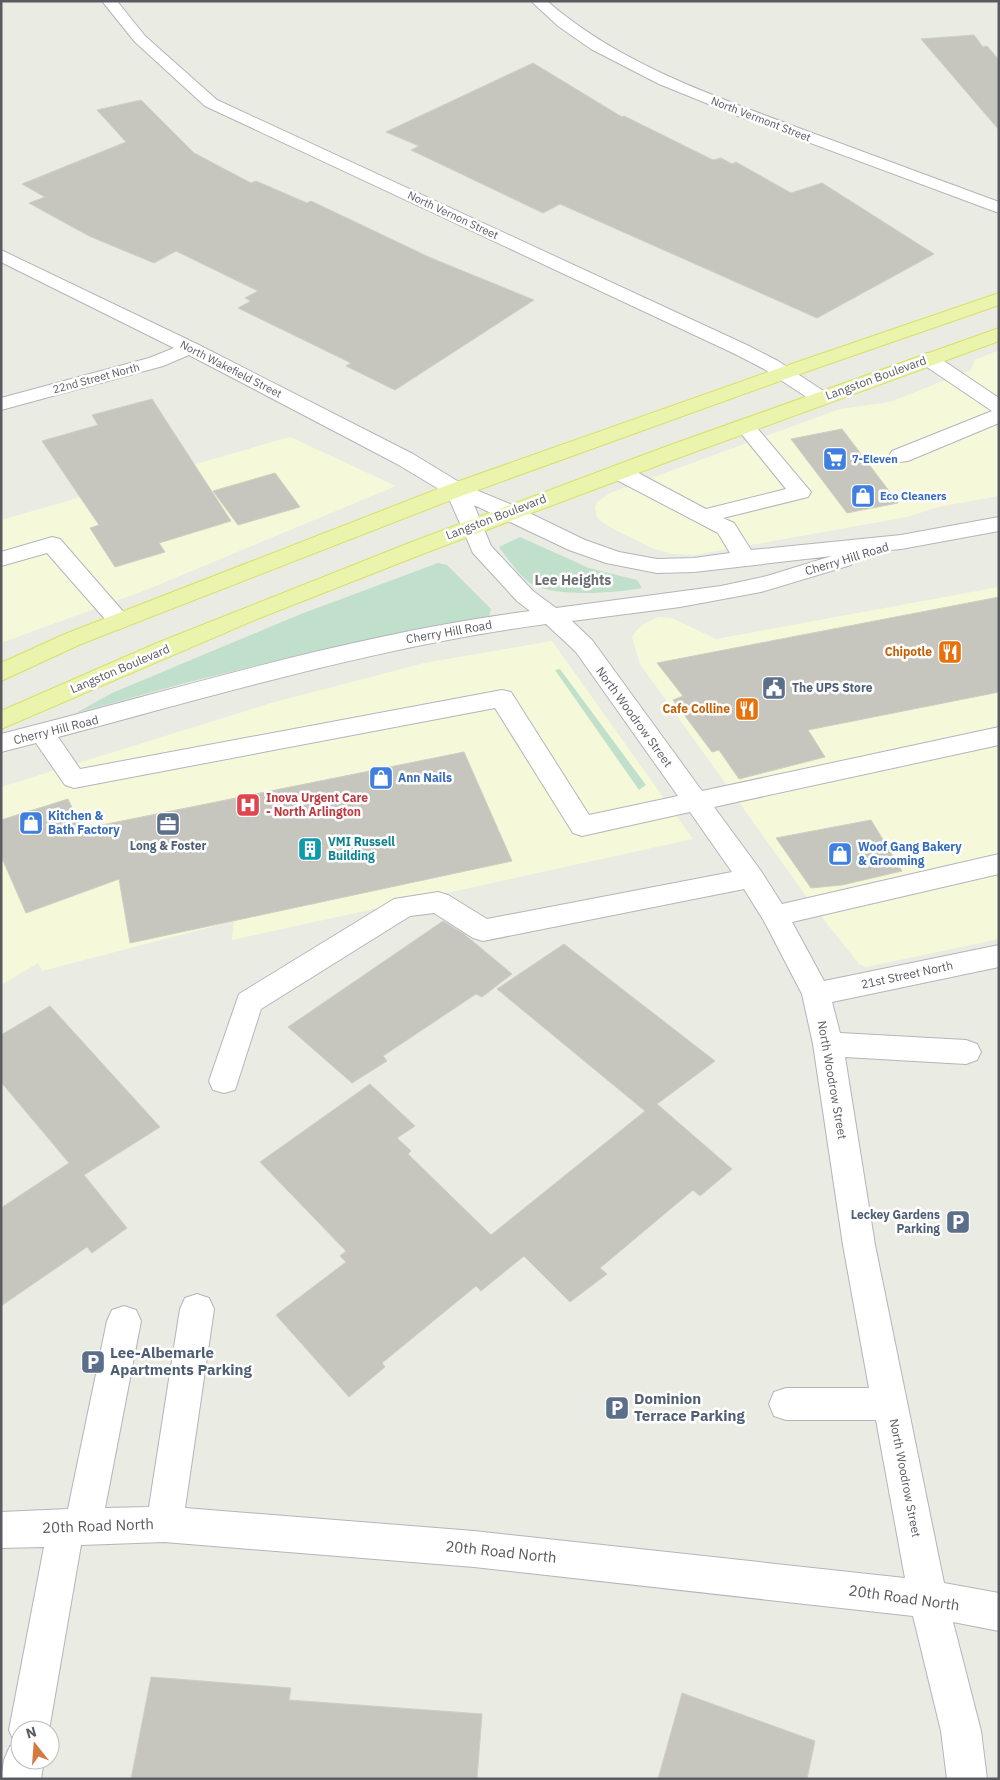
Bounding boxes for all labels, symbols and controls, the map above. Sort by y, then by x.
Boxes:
street label: North Vermont Street [709,94,813,145]
street label: North Vernon Street [405,188,501,242]
street label: North Wakefield Street [178,337,284,401]
street label: Langston Boulevard [823,352,928,403]
street label: 22nd Street North [51,360,141,396]
supermarket icon: 7-Eleven [822,446,848,472]
place label: 7-Eleven [852,452,898,466]
shop icon: Eco Cleaners [850,483,876,509]
place label: Eco Cleaners [880,489,947,503]
street label: Langston Boulevard [443,490,548,543]
street label: Cherry Hill Road [803,539,891,578]
district label: Lee Heights [535,571,611,589]
street label: Cherry Hill Road [405,617,493,646]
restaurant icon: Chipotle [937,639,963,665]
street label: Langston Boulevard [68,641,172,696]
place label: Chipotle [885,644,932,659]
street label: North Woodrow Street [593,664,676,770]
public building icon: The UPS Store [761,675,787,701]
place label: The UPS Store [792,680,873,695]
restaurant icon: Cafe Colline [734,696,760,722]
place label: Cafe Colline [662,701,730,716]
street label: Cherry Hill Road [12,712,100,747]
shop icon: Ann Nails [368,765,394,791]
place label: Ann Nails [398,770,452,785]
place label: Inova Urgent Care - North Arlington [266,790,368,819]
hospital icon: Inova Urgent Care - North Arlington [235,792,261,818]
place label: Kitchen & Bath Factory [48,808,120,837]
shop icon: Kitchen & Bath Factory [18,810,44,836]
office icon: Long & Foster [155,811,181,837]
place label: VMI Russell Building [328,834,395,863]
building icon: VMI Russell Building [297,836,323,862]
place label: Long & Foster [130,838,206,853]
place label: Woof Gang Bakery & Grooming [858,839,962,868]
shop icon: Woof Gang Bakery & Grooming [827,841,853,867]
street label: 21st Street North [860,957,954,992]
street label: North Woodrow Street [815,1019,850,1141]
place label: Leckey Gardens Parking [851,1207,940,1236]
parking icon: Leckey Gardens Parking [945,1209,971,1235]
place label: Lee-Albemarle Apartments Parking [110,1343,253,1379]
parking icon: Lee-Albemarle Apartments Parking [80,1349,106,1375]
place label: Dominion Terrace Parking [634,1389,745,1425]
parking icon: Dominion Terrace Parking [604,1395,630,1421]
street label: North Woodrow Street [887,1417,924,1538]
street label: 20th Road North [42,1514,154,1537]
street label: 20th Road North [445,1536,558,1567]
street label: 20th Road North [847,1580,961,1615]
north arrow [10,1720,60,1770]
text: N [24,1722,39,1743]

